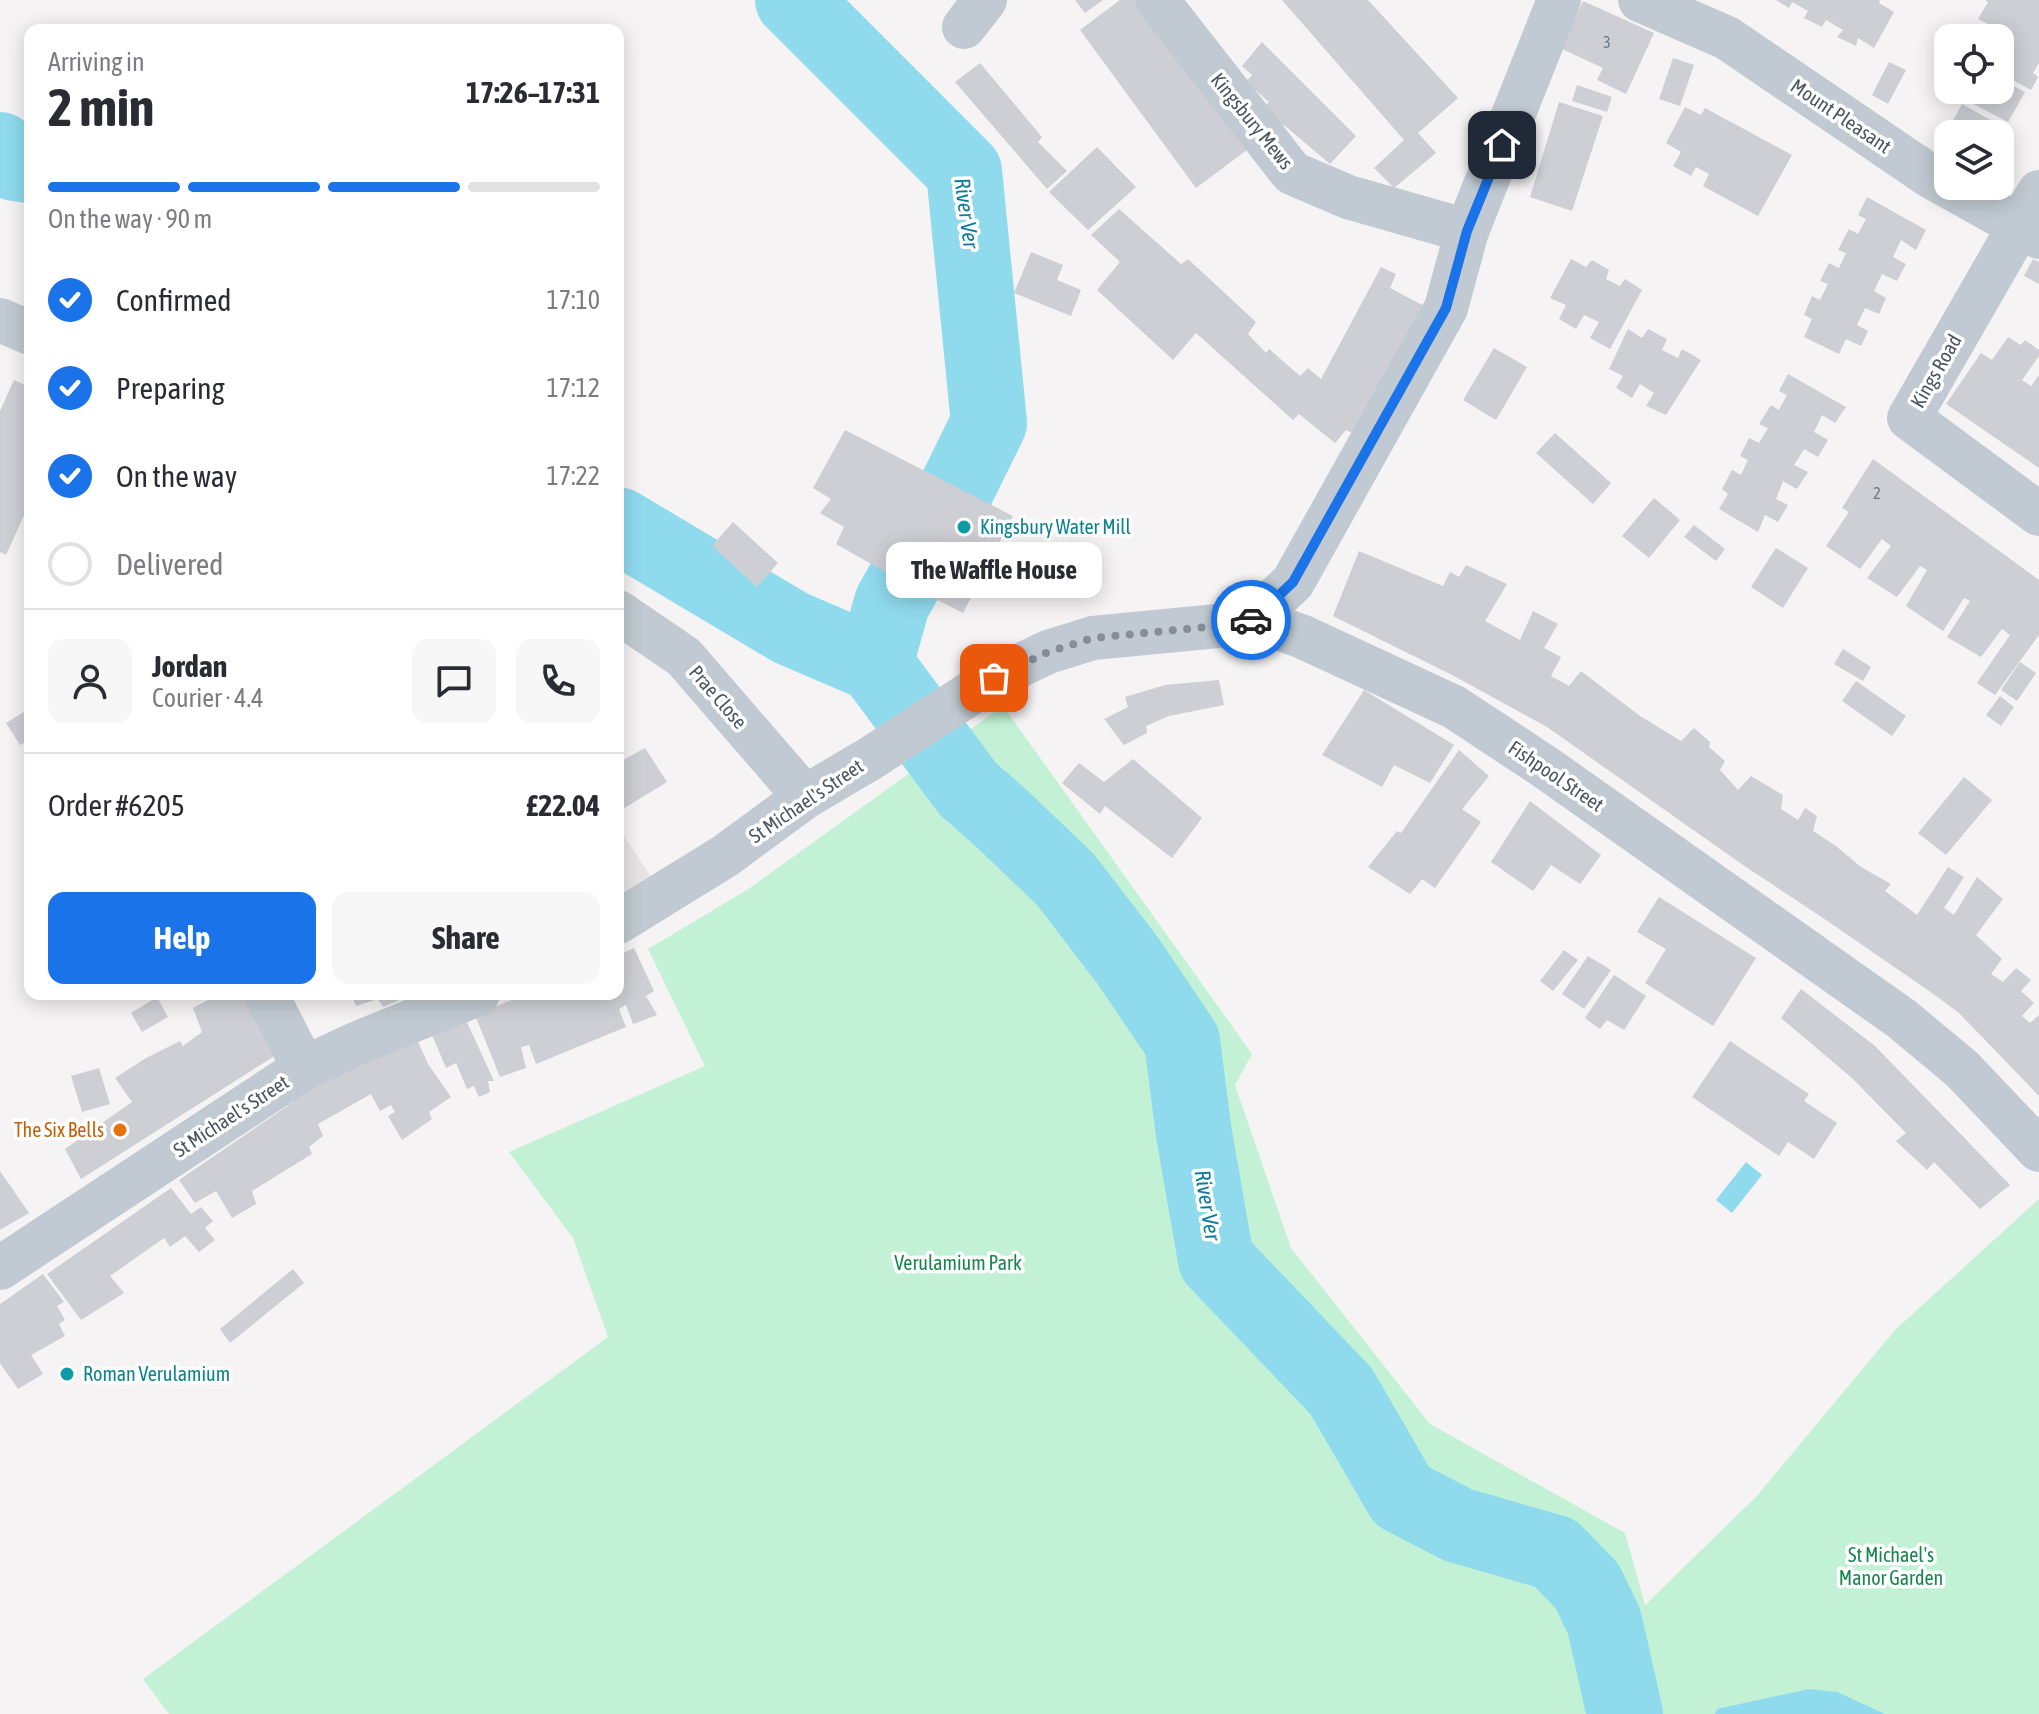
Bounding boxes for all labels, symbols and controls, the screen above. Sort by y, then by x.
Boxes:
map controls [1934,24,2014,200]
button: locate [1934,24,2014,104]
house number: 3 [1603,33,1611,51]
text: Arriving in [48,47,145,77]
street label: Kingsbury Mews [1207,68,1298,173]
street label: Mount Pleasant [1787,74,1896,158]
text: 17:26–17:31 [466,75,600,109]
text: 2 min [48,77,154,137]
pin [1468,111,1536,179]
button: layers [1934,120,2014,200]
icon: home [1480,123,1524,167]
water label: River Ver [949,176,985,251]
text: On the way · 90 m [48,204,212,234]
icon: check [48,278,92,322]
text: Confirmed [116,283,231,317]
text: 17:10 [546,285,600,315]
street label: Kings Road [1905,330,1966,411]
icon: check [48,366,92,410]
text: Preparing [116,371,225,405]
text: 17:12 [546,373,600,403]
icon: check [48,454,92,498]
text: On the way [116,459,237,493]
text: 17:22 [546,461,600,491]
house number: 2 [1873,484,1881,502]
place label: Kingsbury Water Mill [980,515,1132,538]
marker: Kingsbury Water Mill [955,518,973,536]
callout: The Waffle House [886,542,1102,598]
text: Delivered [116,547,224,581]
text: The Waffle House [911,555,1077,585]
courier [1211,580,1291,660]
icon: car [1229,598,1273,642]
button: person [48,639,132,723]
button: chat [412,639,496,723]
button: phone [516,639,600,723]
pin [960,644,1028,712]
text: Jordan [152,649,227,683]
icon: bag [972,656,1016,700]
street label: Prae Close [685,660,752,733]
text: Courier · 4.4 [152,683,263,713]
street label: Fishpool Street [1504,735,1608,816]
street label: St Michael's Street [744,754,867,847]
text: Order #6205 [48,788,185,822]
text: £22.04 [526,788,600,822]
button: Help [48,892,316,984]
button: Share [332,892,600,984]
street label: St Michael's Street [169,1070,293,1161]
place label: The Six Bells [14,1118,104,1141]
marker: The Six Bells [111,1121,129,1139]
water label: River Ver [1190,1168,1227,1244]
park label: Verulamium Park [894,1251,1022,1274]
place label: Roman Verulamium [83,1362,230,1385]
marker: Roman Verulamium [58,1365,76,1383]
park label: St Michael's Manor Garden [1839,1543,1943,1589]

